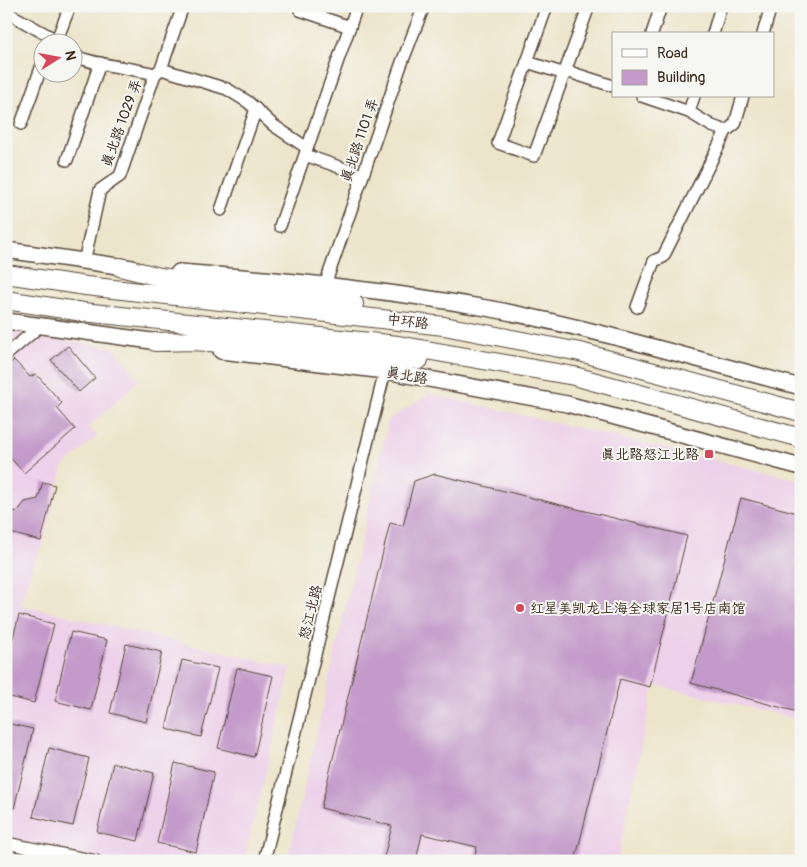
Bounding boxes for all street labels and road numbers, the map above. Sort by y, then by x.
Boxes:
street label: 真北路 1029 弄 [98,77,145,169]
street label: 真北路 1101 弄 [337,96,382,185]
street label: 中环路 [386,311,430,332]
street label: 真北路 [385,363,429,388]
street label: 怒江北路 [295,583,326,641]

